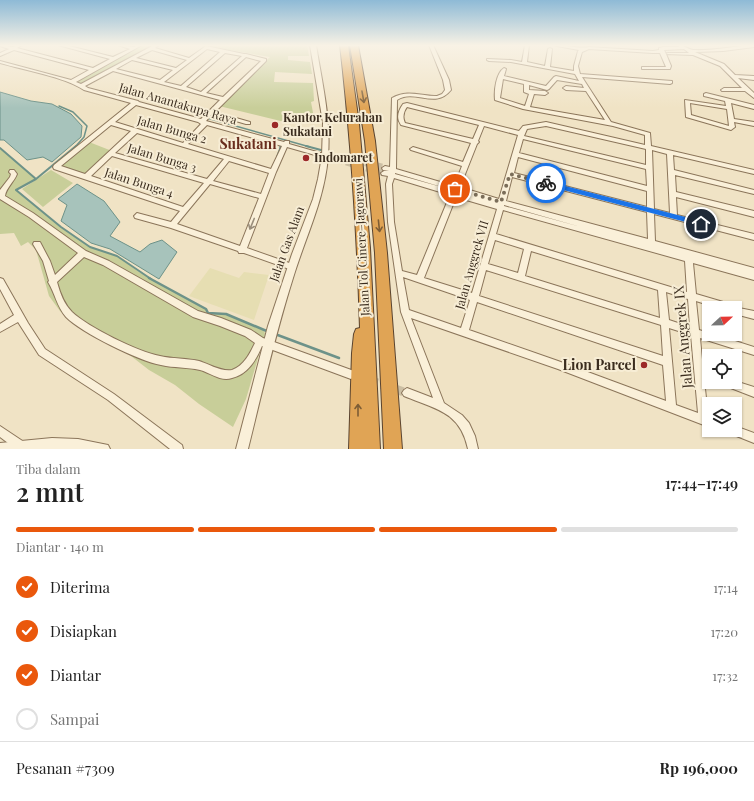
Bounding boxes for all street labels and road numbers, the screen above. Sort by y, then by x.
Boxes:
street label: Jalan Anantakupa Raya [117,78,239,128]
street label: Jalan Bunga 2 [135,111,209,147]
street label: Jalan Bunga 3 [125,139,199,175]
street label: Jalan Bunga 4 [102,163,176,201]
street label: Jalan Tol Cinere–Jagorawi [349,177,373,317]
street label: Jalan Gas Alam [265,203,307,285]
street label: Jalan Anggrek VII [450,218,491,312]
street label: Jalan Anggrek IX [669,285,697,390]

